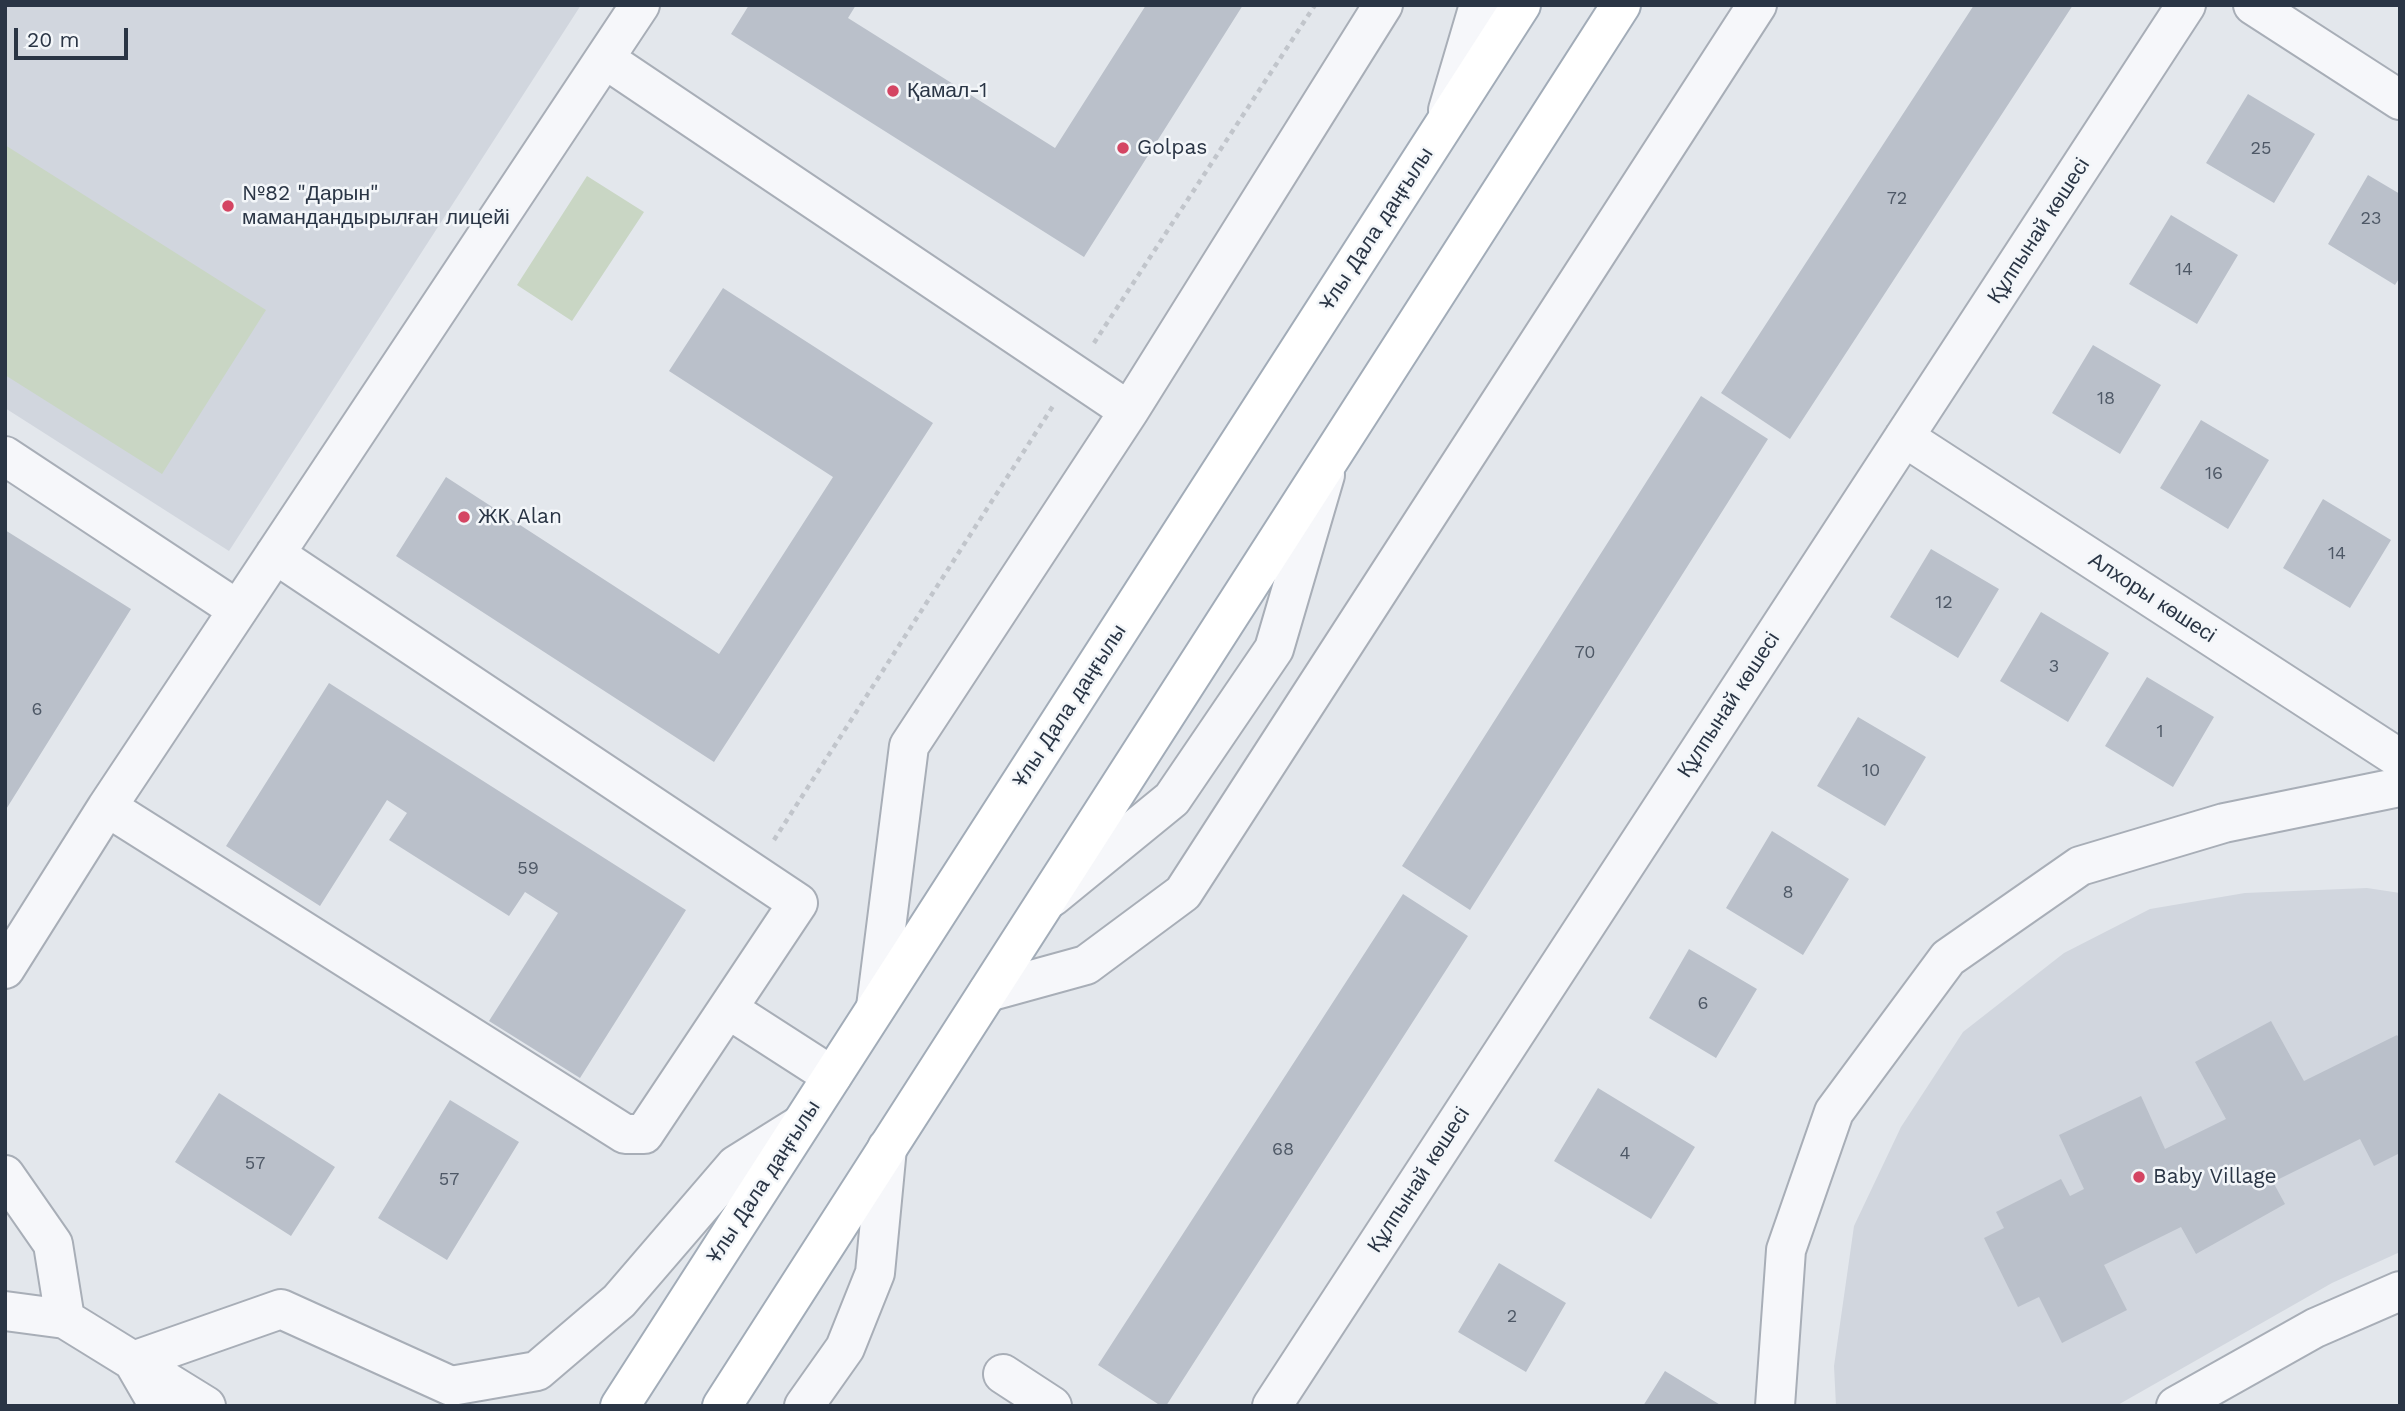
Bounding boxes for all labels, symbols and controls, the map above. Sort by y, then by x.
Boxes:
scale bar [18,14,131,58]
text: 20 m [27,27,79,52]
place label: Қамал-1 [907,78,987,104]
marker: Қамал-1 [885,83,901,99]
place label: Golpas [1137,135,1207,161]
house number: 25 [2251,138,2271,160]
marker: Golpas [1115,140,1131,156]
street label: Ұлы Дала даңғылы [1315,143,1439,315]
street label: Құлпынай көшесі [1983,154,2095,308]
place label: №82 "Дарын" мамандандырылған лицейі [242,181,510,231]
house number: 72 [1887,188,1907,210]
marker: №82 "Дарын" мамандандырылған лицейі [220,198,236,214]
house number: 23 [2361,208,2381,230]
house number: 14 [2175,259,2193,281]
house number: 18 [2097,388,2115,410]
house number: 16 [2205,463,2223,485]
place label: ЖК Alan [478,504,562,530]
marker: ЖК Alan [456,509,472,525]
house number: 14 [2328,543,2346,565]
street label: Алхоры көшесі [2084,547,2220,649]
house number: 12 [1935,592,1953,614]
street label: Ұлы Дала даңғылы [1008,620,1132,792]
street label: Құлпынай көшесі [1673,628,1785,782]
house number: 70 [1575,642,1595,664]
house number: 3 [2049,656,2059,678]
house number: 6 [32,699,42,721]
house number: 1 [2156,721,2164,743]
house number: 10 [1862,760,1880,782]
house number: 59 [517,858,539,880]
house number: 8 [1782,882,1794,904]
house number: 6 [1698,993,1708,1015]
street label: Ұлы Дала даңғылы [702,1096,826,1268]
street label: Құлпынай көшесі [1363,1103,1475,1257]
house number: 68 [1272,1139,1294,1161]
house number: 4 [1620,1143,1630,1165]
house number: 57 [245,1153,265,1175]
place label: Baby Village [2153,1164,2277,1190]
house number: 57 [439,1169,459,1191]
marker: Baby Village [2131,1169,2147,1185]
house number: 2 [1507,1306,1517,1328]

